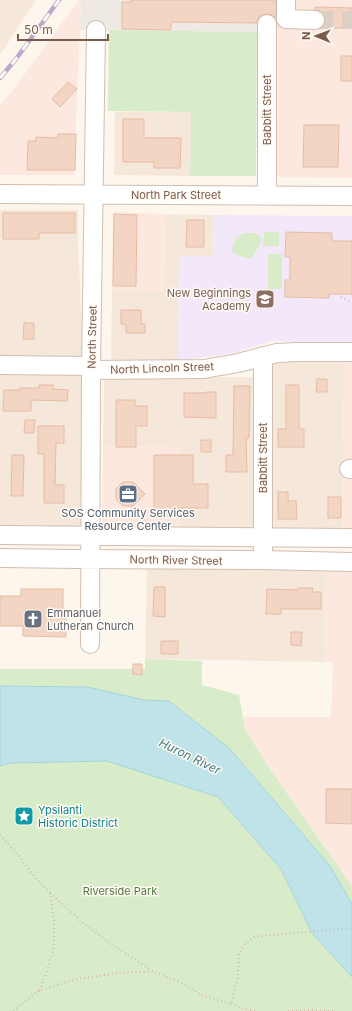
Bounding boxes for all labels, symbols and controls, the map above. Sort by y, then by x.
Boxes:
scale bar [18,16,108,42]
north arrow [296,16,336,56]
text: 50 m [24,22,53,37]
text: N [299,32,313,40]
street label: Babbitt Street [260,74,274,145]
street label: North Park Street [131,188,221,202]
place label: New Beginnings Academy [167,286,251,313]
school or university icon: New Beginnings Academy [254,288,276,310]
street label: North Street [84,305,100,369]
street label: North Lincoln Street [110,359,215,377]
street label: Babbitt Street [256,422,270,493]
office icon: SOS Community Services Resource Center [117,483,139,505]
place label: SOS Community Services Resource Center [61,506,195,533]
street label: North River Street [129,552,223,568]
place label: Emmanuel Lutheran Church [47,606,134,633]
church icon: Emmanuel Lutheran Church [22,608,44,630]
water label: Huron River [157,735,224,778]
place label: Ypsilanti Historic District [38,803,118,830]
place icon: Ypsilanti Historic District [13,805,35,827]
park label: Riverside Park [83,884,157,898]

